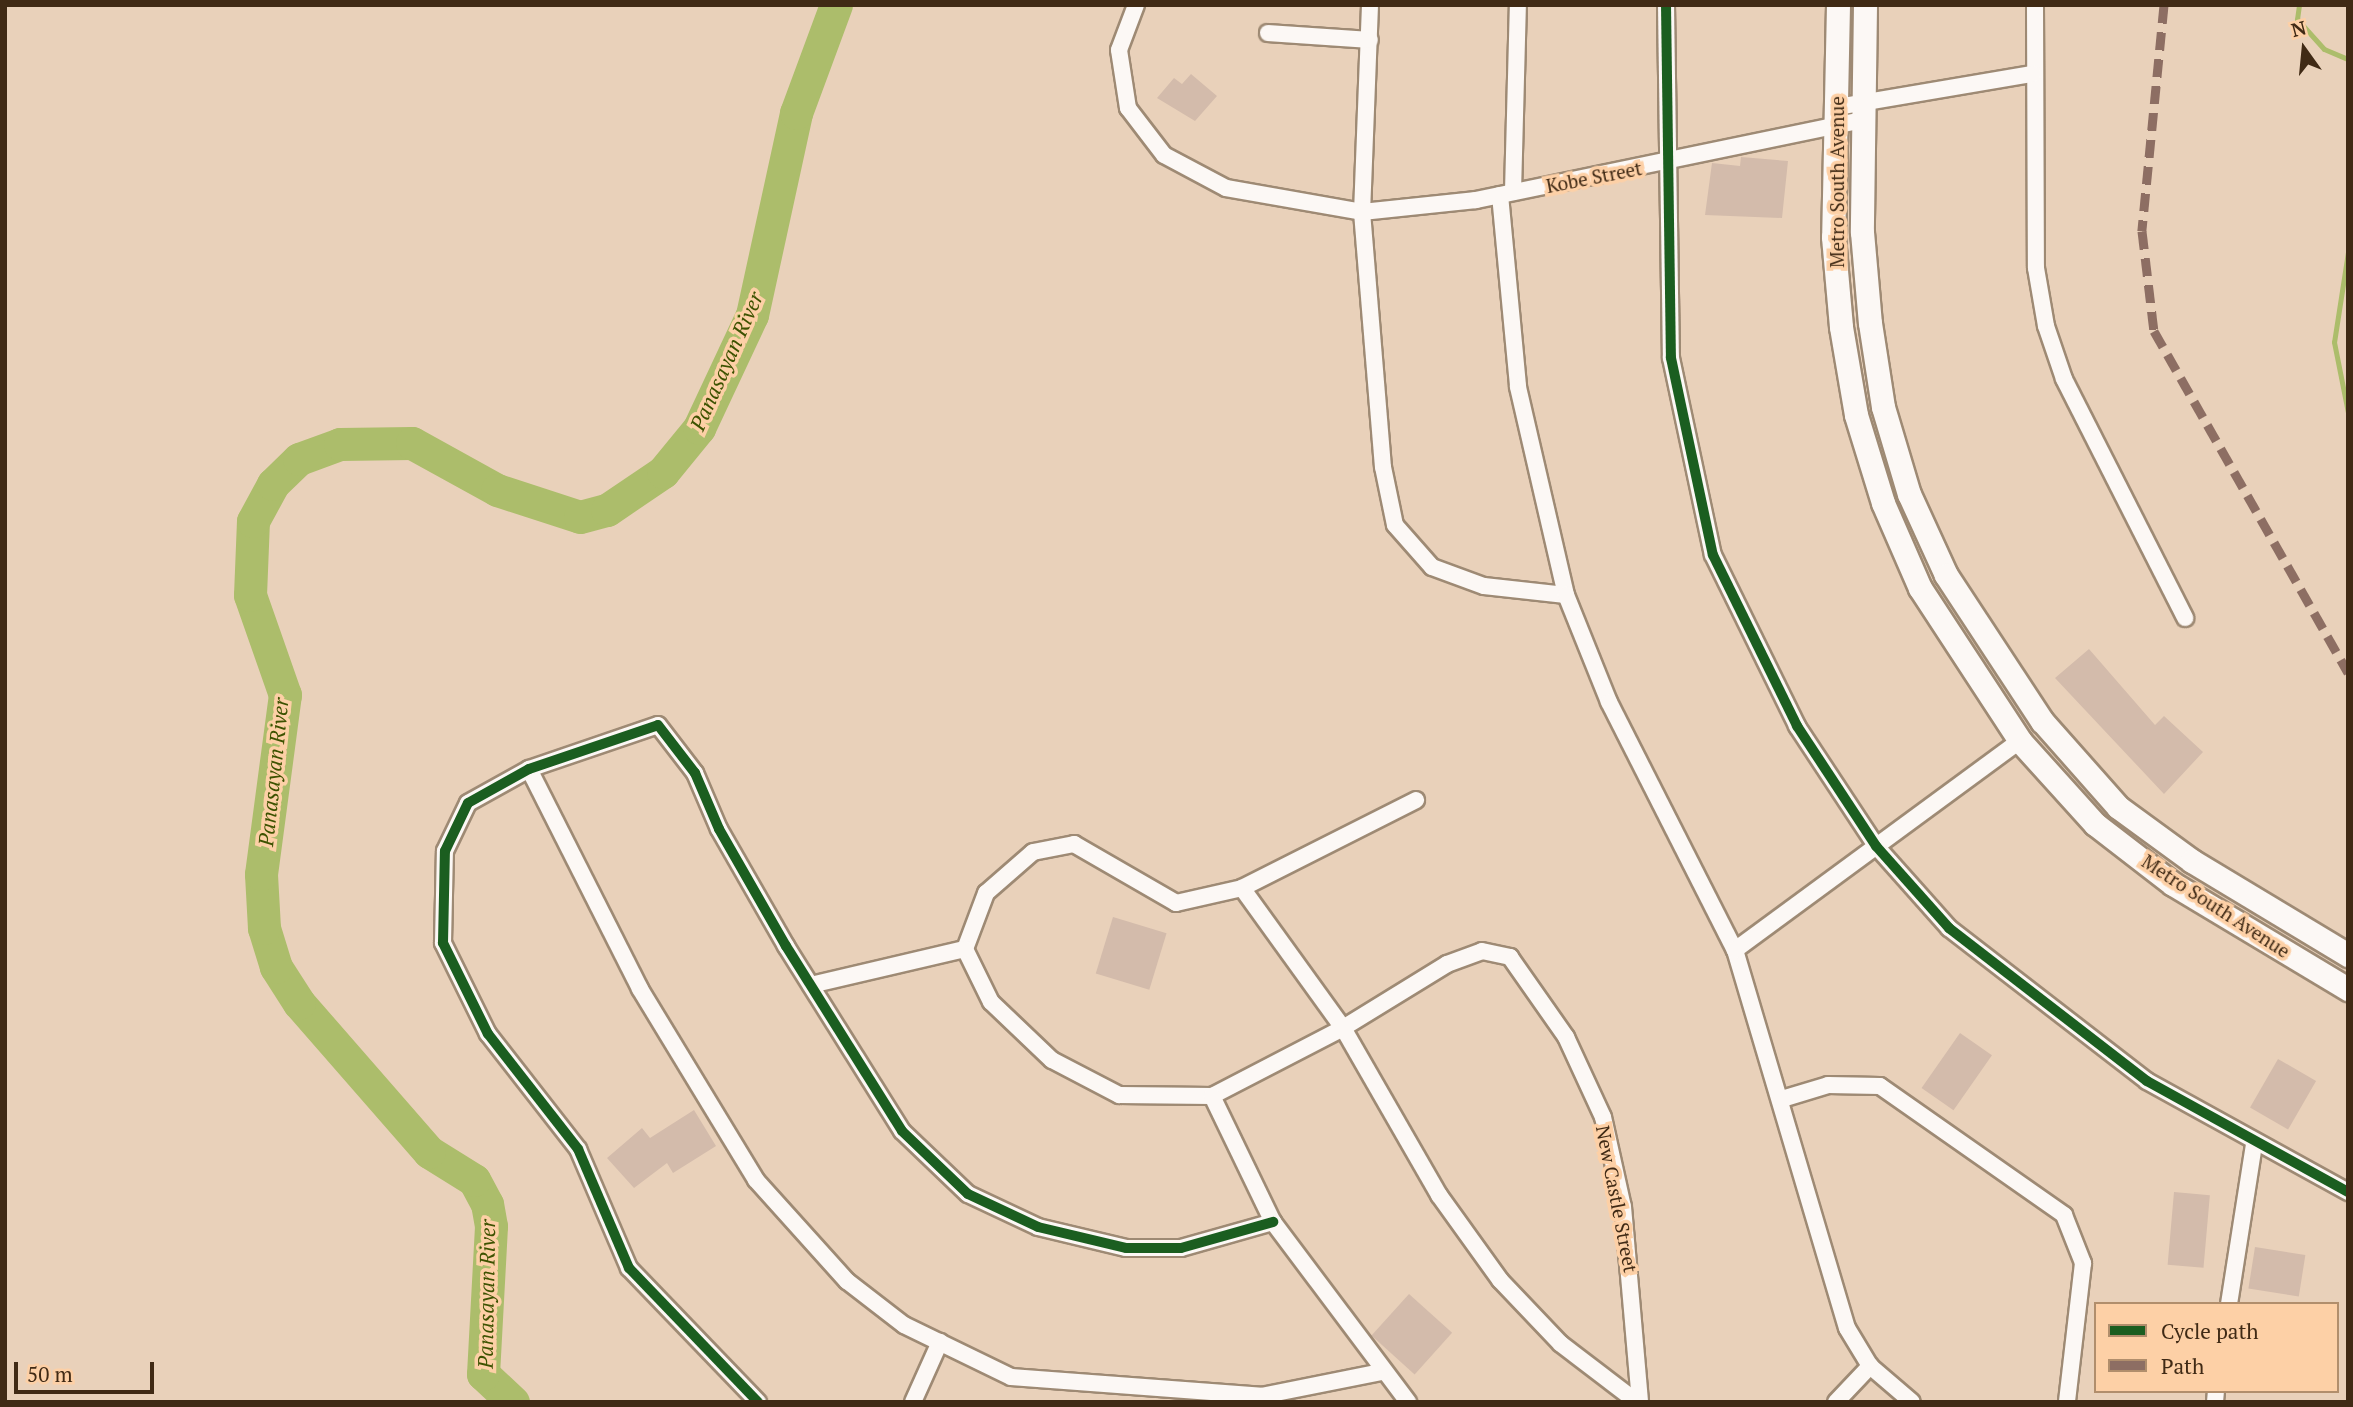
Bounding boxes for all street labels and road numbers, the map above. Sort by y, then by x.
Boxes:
street label: Metro South Avenue [1826,96,1848,268]
street label: Kobe Street [1544,157,1644,197]
street label: Metro South Avenue [2138,850,2294,962]
street label: New Castle Street [1592,1123,1642,1275]

